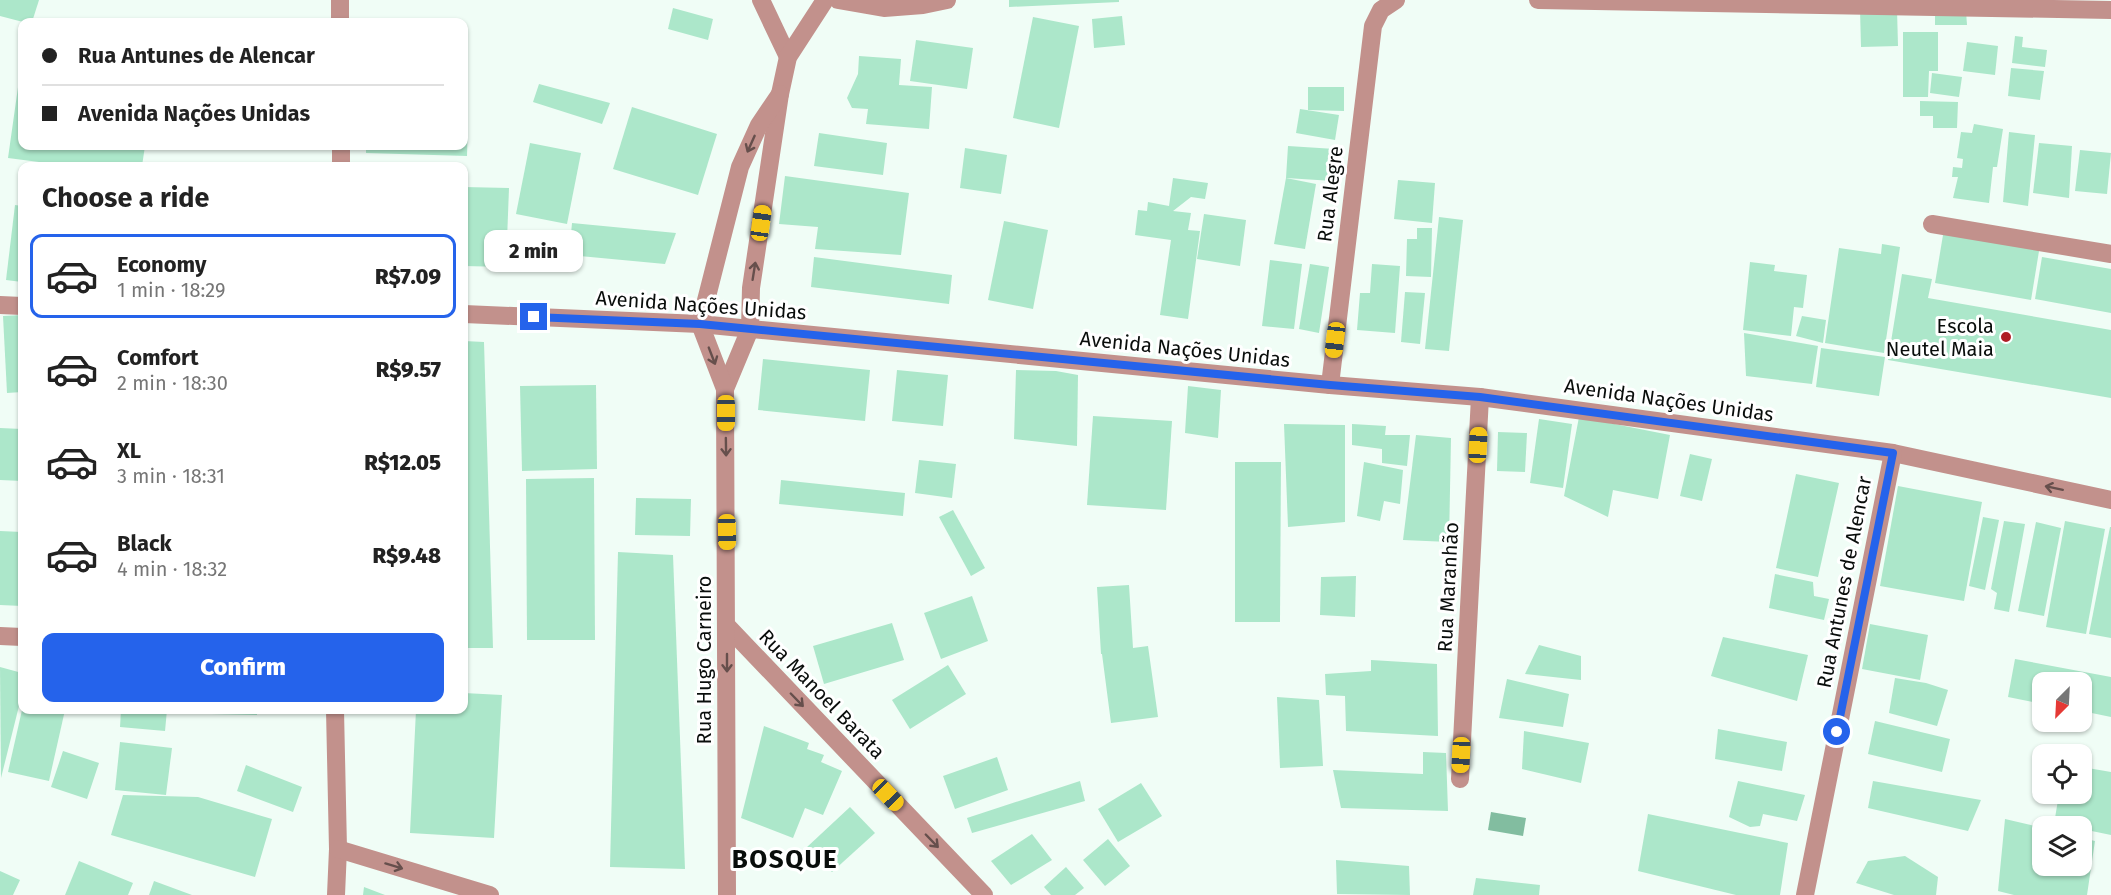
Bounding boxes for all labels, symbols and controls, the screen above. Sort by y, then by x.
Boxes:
text: Rua Antunes de Alencar [78,42,315,69]
text: Avenida Nações Unidas [78,100,310,127]
one-way arrow [744,135,756,153]
street label: Rua Alegre [1312,145,1348,243]
text: Choose a ride [42,182,209,214]
car [750,204,772,242]
callout: 2 min [484,230,584,272]
text: 2 min [509,239,558,263]
icon: car [45,249,99,303]
text: Economy [117,251,206,278]
one-way arrow [748,262,759,281]
text: R$7.09 [375,263,441,290]
text: 1 min · 18:29 [117,278,226,302]
street label: Avenida Nações Unidas [595,286,807,325]
route end [520,303,547,330]
place label: Escola Neutel Maia [1886,314,1994,361]
car [1324,321,1346,359]
street label: Avenida Nações Unidas [1079,326,1291,373]
marker: Escola Neutel Maia [1999,330,2013,344]
icon: car [45,342,99,396]
text: Comfort [117,344,198,371]
one-way arrow [708,346,719,365]
text: R$9.57 [376,356,441,383]
text: 2 min · 18:30 [117,371,228,395]
street label: Avenida Nações Unidas [1563,373,1775,428]
car [717,395,735,431]
car [1468,427,1488,463]
icon: car [45,435,99,489]
text: XL [117,437,141,464]
one-way arrow [720,437,732,457]
text: R$12.05 [364,449,441,476]
text: 3 min · 18:31 [117,464,225,488]
street label: Rua Antunes de Alencar [1812,474,1876,690]
one-way arrow [2045,481,2064,493]
car [718,514,736,550]
street label: Rua Maranhão [1433,521,1463,653]
icon: car [45,528,99,582]
text: Black [117,530,172,557]
text: R$9.48 [373,542,441,569]
text: 4 min · 18:32 [117,557,227,581]
street label: Rua Hugo Carneiro [692,576,716,744]
street label: Rua Manoel Barata [754,624,890,764]
button: Confirm [42,633,444,702]
one-way arrow [721,653,733,673]
north arrow [2032,672,2092,732]
map controls [2032,672,2092,876]
one-way arrow [790,692,804,707]
route start [1823,718,1850,745]
car [1451,737,1471,773]
button: locate [2032,744,2092,804]
car [869,776,907,814]
button: layers [2032,816,2092,876]
one-way arrow [925,833,939,848]
district label: BOSQUE [732,844,838,875]
one-way arrow [384,861,403,872]

